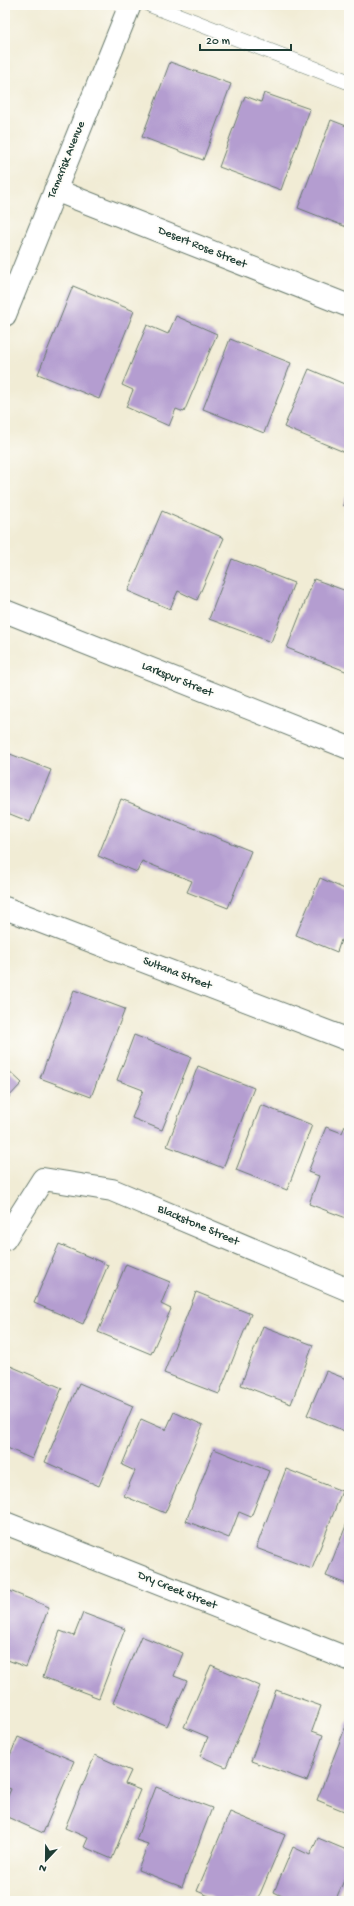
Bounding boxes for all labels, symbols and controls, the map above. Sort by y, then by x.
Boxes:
scale bar [200,26,291,52]
text: 20 m [206,35,231,49]
street label: Tamarisk Avenue [45,119,89,202]
street label: Desert Rose Street [155,223,249,273]
street label: Larkspur Street [139,659,216,701]
street label: Sultana Street [141,954,214,994]
street label: Blackstone Street [154,1202,242,1250]
street label: Dry Creek Street [134,1568,220,1614]
north arrow [26,1840,66,1880]
text: N [37,1861,49,1874]

